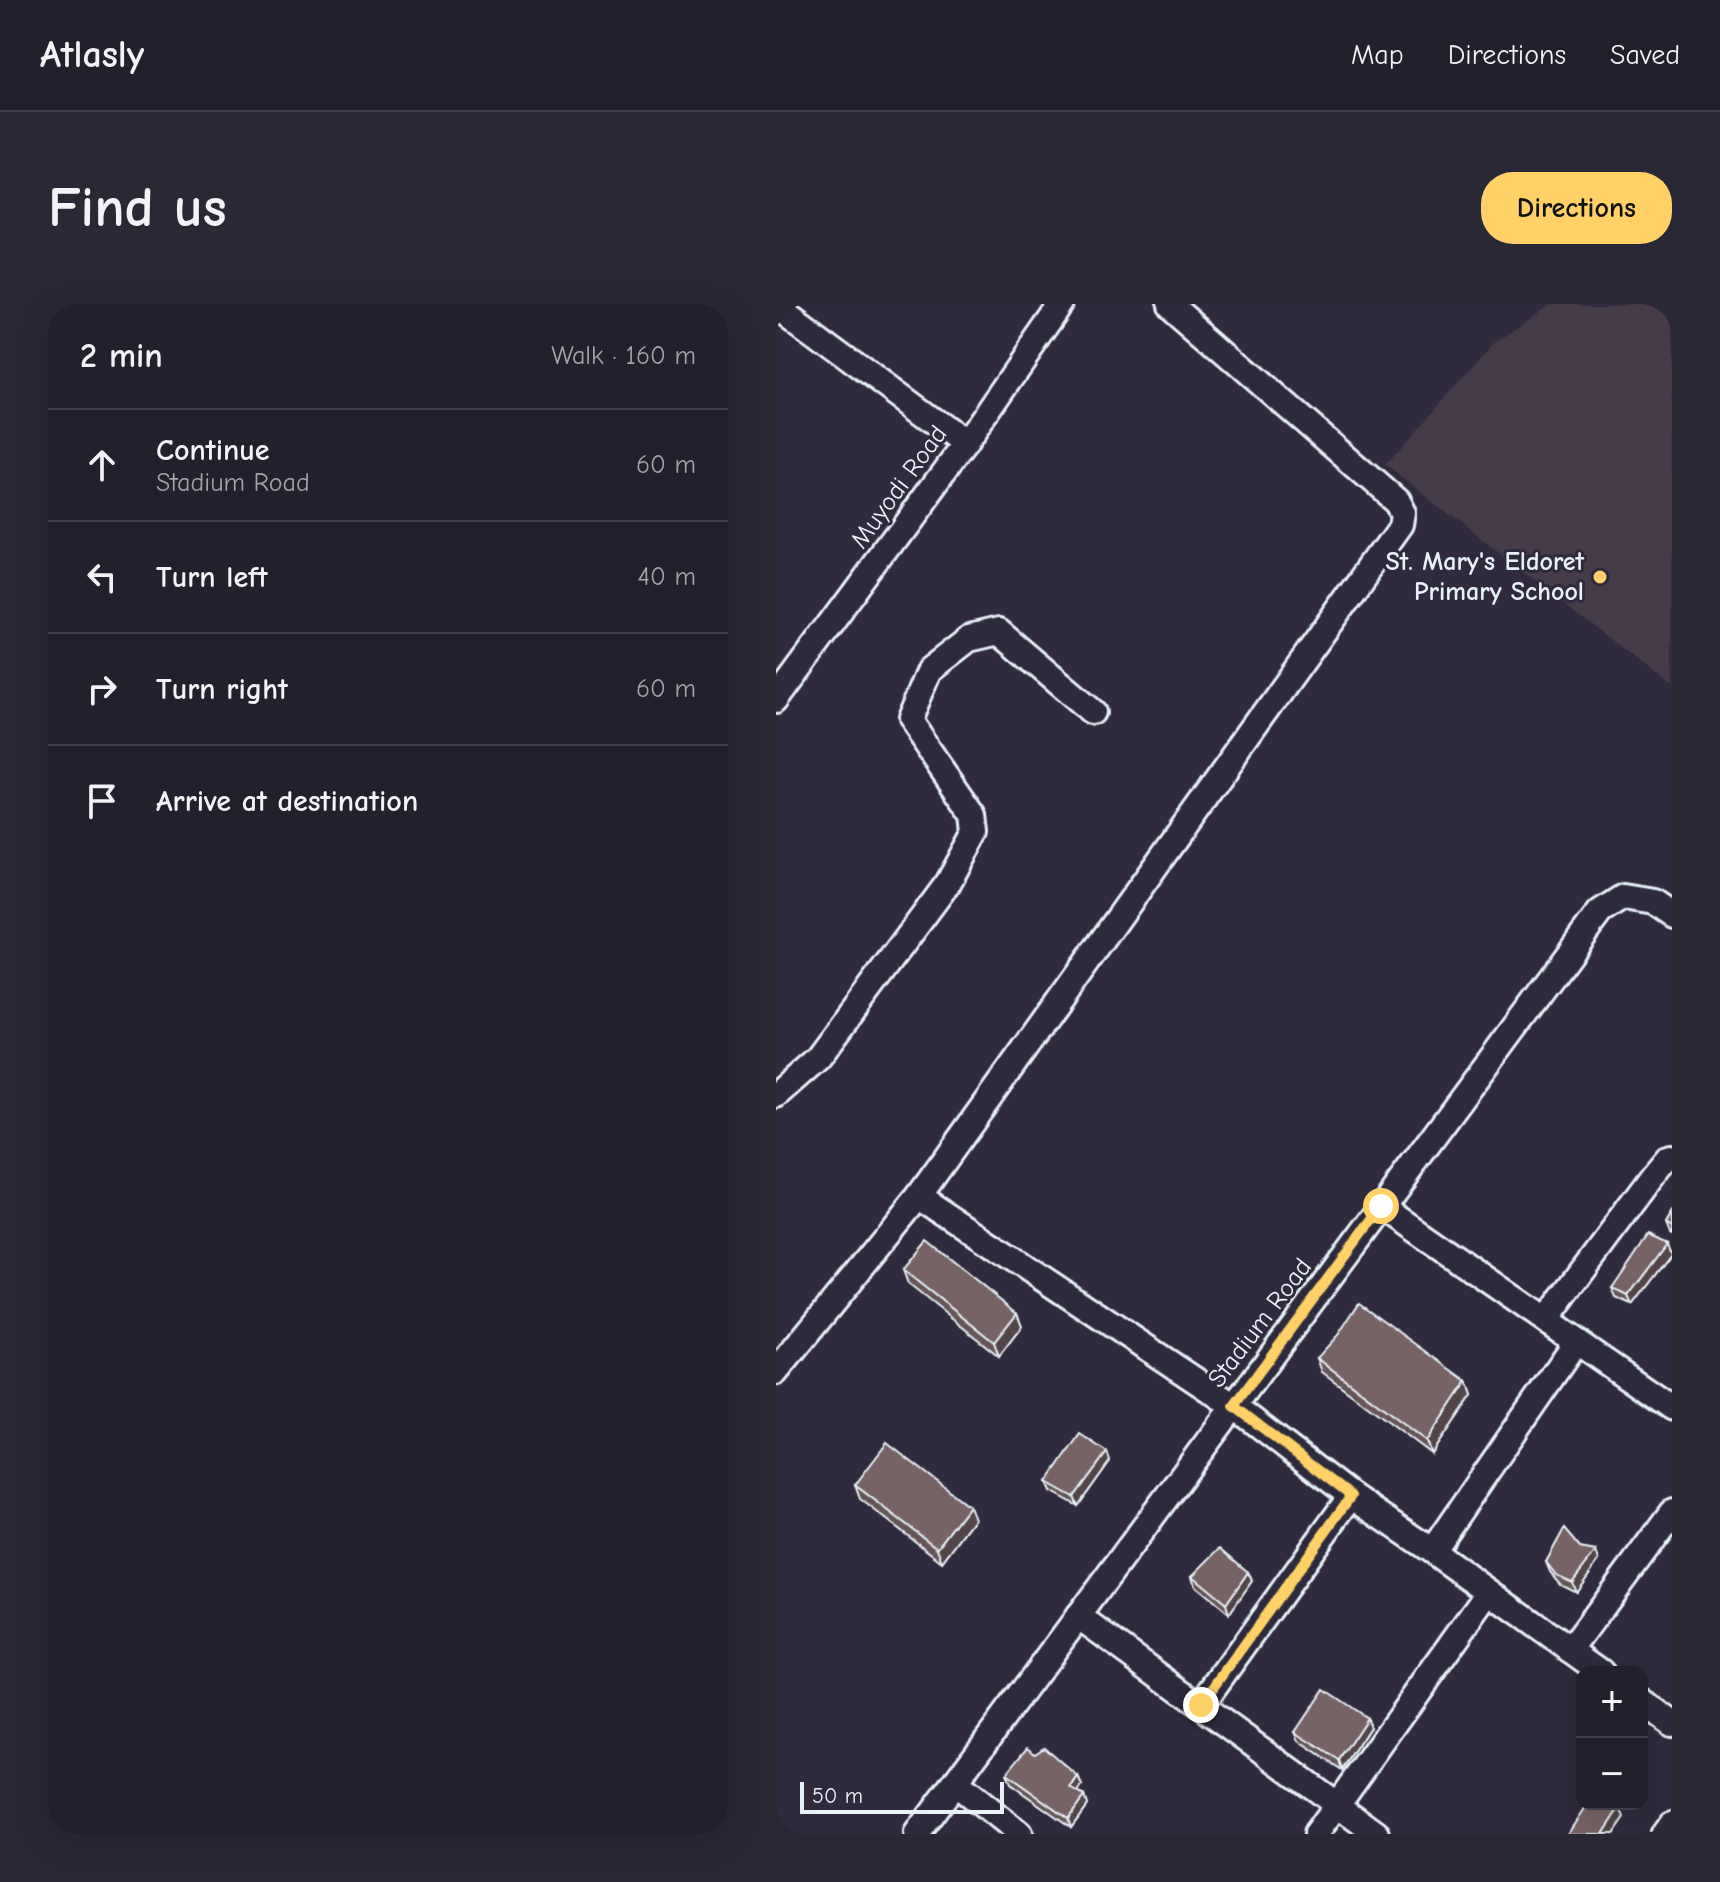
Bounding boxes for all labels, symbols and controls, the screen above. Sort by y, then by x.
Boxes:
text: Atlasly [40,33,144,77]
text: Map [1351,39,1404,71]
text: Directions [1448,39,1566,71]
text: Saved [1610,39,1680,71]
button: Directions [1481,172,1672,244]
text: Find us [48,176,227,240]
text: 2 min [80,336,163,376]
text: Walk · 160 m [551,341,696,371]
street label: Muyodi Road [844,420,954,554]
text: Continue [156,433,270,468]
icon: ahead [80,443,124,487]
text: 60 m [636,450,696,480]
text: Stadium Road [156,468,310,498]
place label: St. Mary's Eldoret Primary School [1386,547,1584,607]
icon: left [80,555,124,599]
text: Turn left [156,560,268,595]
text: 40 m [637,562,696,592]
marker: St. Mary's Eldoret Primary School [1591,568,1609,586]
icon: right [80,667,124,711]
text: Turn right [156,672,288,707]
text: 60 m [636,674,696,704]
icon: arrive [80,779,124,823]
text: Arrive at destination [156,784,418,819]
route start [1363,1188,1399,1224]
street label: Stadium Road [1202,1253,1318,1393]
map controls [1576,1666,1648,1810]
button: + [1576,1666,1648,1738]
route end [1183,1687,1219,1723]
button: − [1576,1738,1648,1810]
scale bar [800,1778,1004,1814]
text: 50 m [812,1783,863,1809]

